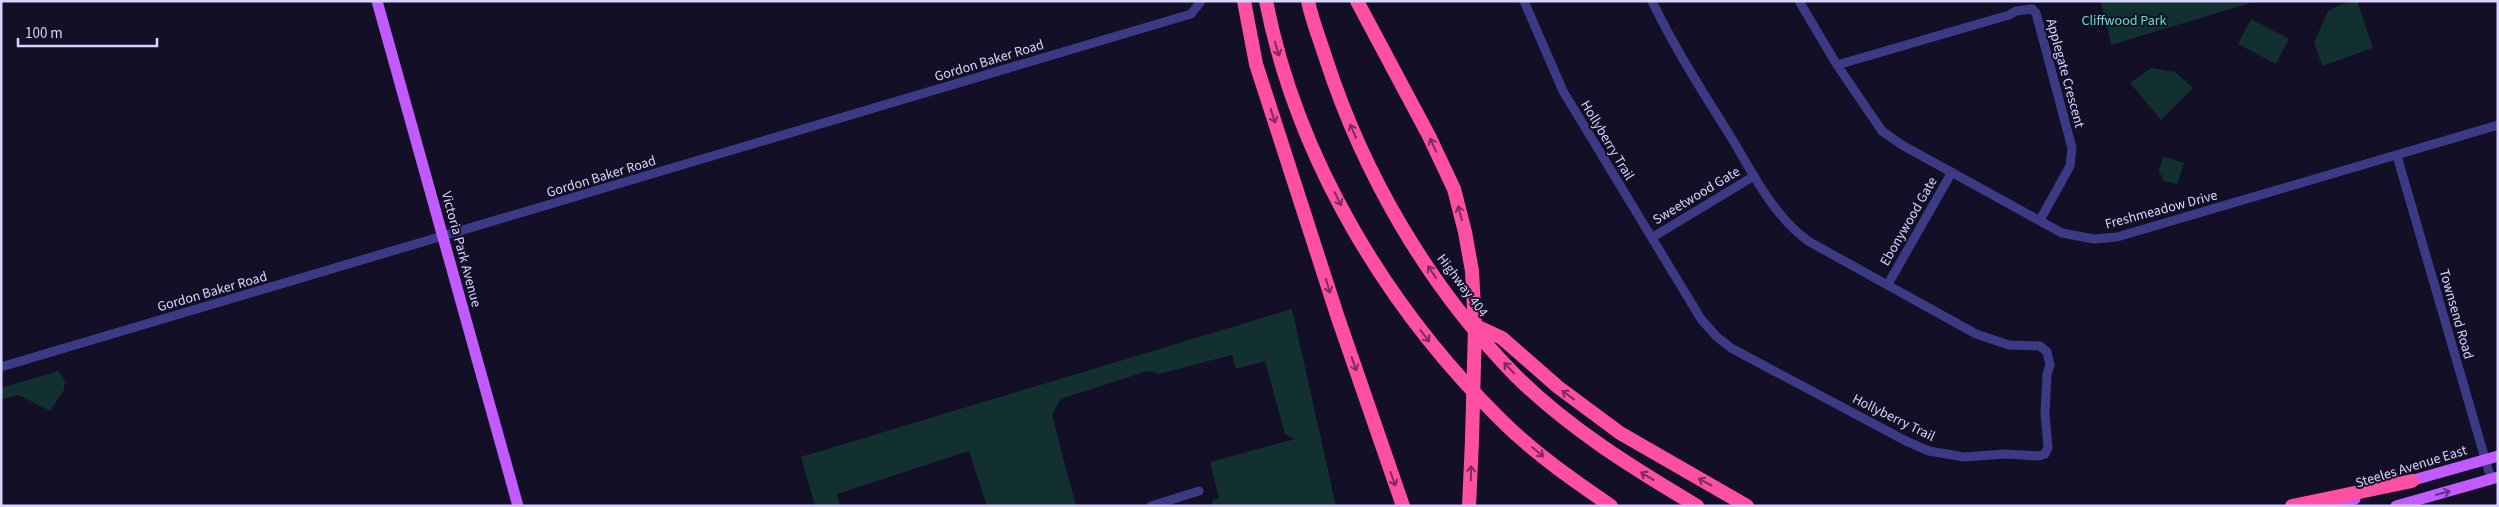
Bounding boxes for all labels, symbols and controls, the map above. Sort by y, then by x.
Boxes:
park label: Cliffwood Park [2081,11,2167,31]
scale bar [18,15,156,47]
street label: Applegate Crescent [2041,16,2089,130]
text: 100 m [25,23,63,44]
street label: Gordon Baker Road [932,35,1046,87]
one-way arrow [1272,41,1282,57]
street label: Hollyberry Trail [1575,97,1639,185]
one-way arrow [1268,108,1278,124]
one-way arrow [1348,123,1357,138]
one-way arrow [1428,138,1437,153]
street label: Gordon Baker Road [544,151,658,203]
street label: Sweetwood Gate [1649,162,1744,230]
street label: Ebonywood Gate [1875,173,1942,270]
street label: Freshmeadow Drive [2103,185,2220,235]
street label: Victoria Park Avenue [436,189,486,310]
one-way arrow [1334,191,1343,206]
one-way arrow [1455,205,1464,221]
street label: Highway 404 [1432,250,1493,321]
one-way arrow [1427,265,1437,279]
street label: Gordon Baker Road [155,267,270,317]
street label: Townsend Road [2434,267,2478,362]
one-way arrow [1324,278,1334,294]
one-way arrow [1420,329,1430,343]
one-way arrow [1349,356,1359,372]
one-way arrow [1503,362,1515,375]
street label: Hollyberry Trail [1849,389,1939,447]
one-way arrow [1561,390,1575,400]
street label: Steeles Avenue East [2353,440,2470,493]
one-way arrow [1531,446,1544,457]
one-way arrow [1466,465,1475,481]
one-way arrow [1389,471,1398,486]
one-way arrow [1641,471,1655,481]
one-way arrow [1697,477,1712,487]
one-way arrow [2435,487,2451,497]

